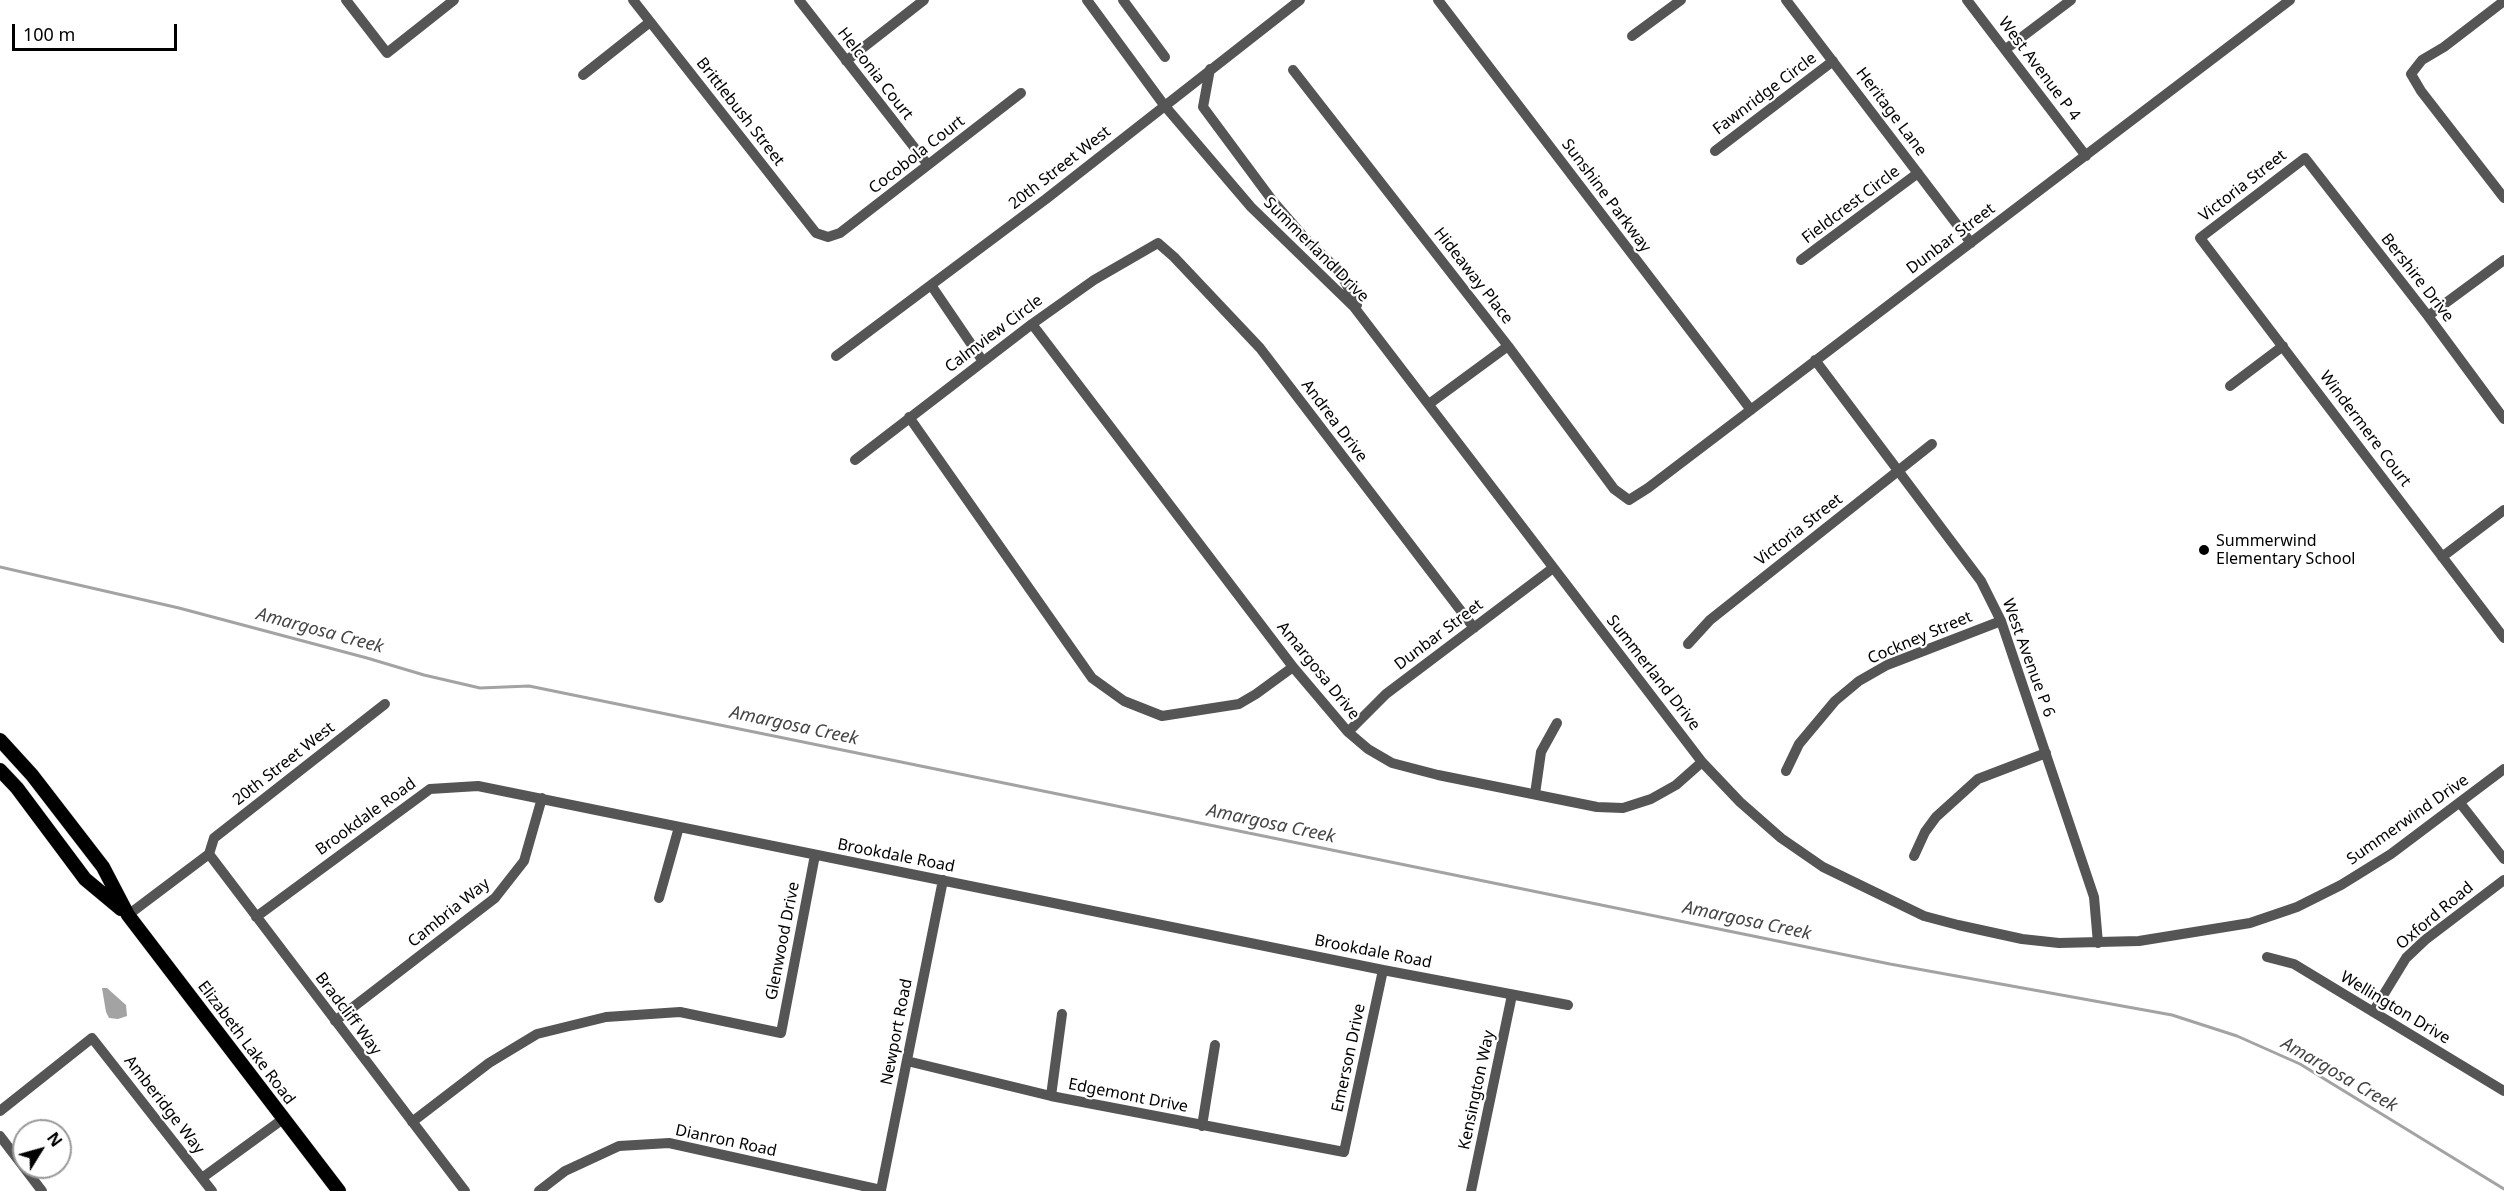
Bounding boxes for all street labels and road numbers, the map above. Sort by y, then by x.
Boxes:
street label: West Avenue P 4 [1994,14,2084,124]
street label: Helconia Court [833,24,917,124]
street label: Fawnridge Circle [1709,49,1821,139]
street label: Brittlebush Street [692,54,788,170]
street label: Heritage Lane [1852,64,1930,160]
street label: Cocobola Court [865,112,969,198]
street label: 20th Street West [1005,122,1115,214]
street label: Sunshine Parkway [1557,136,1655,256]
street label: Victoria Street [2196,146,2290,226]
street label: Fieldcrest Circle [1798,162,1904,248]
street label: Summerland Drive [1259,193,1373,307]
street label: Dunbar Street [1903,200,1999,278]
street label: Hideaway Place [1429,224,1517,328]
street label: Bershire Drive [2377,230,2457,326]
street label: Calmview Circle [941,291,1047,377]
street label: Windermere Court [2315,367,2415,491]
street label: Andrea Drive [1297,376,1371,466]
street label: Victoria Street [1752,490,1846,570]
street label: Dunbar Street [1391,596,1487,674]
street label: West Avenue P 6 [1998,596,2058,720]
street label: Cockney Street [1865,607,1975,669]
street label: Summerland Drive [1602,612,1704,734]
street label: Amargosa Drive [1273,618,1363,724]
street label: 20th Street West [229,718,339,810]
street label: Summerwind Drive [2343,771,2473,869]
street label: Brookdale Road [312,774,420,860]
street label: Brookdale Road [836,835,956,877]
street label: Cambria Way [404,874,494,952]
street label: Oxford Road [2392,878,2478,954]
street label: Glenwood Drive [762,880,804,1002]
street label: Brookdale Road [1313,931,1433,973]
street label: Wellington Drive [2337,968,2453,1048]
street label: Bradcliff Way [311,969,385,1059]
street label: Elizabeth Lake Road [193,977,299,1109]
street label: Newport Road [877,977,917,1087]
street label: Emerson Drive [1328,1002,1370,1114]
street label: Kensington Way [1455,1029,1499,1151]
street label: Amberidge Way [120,1052,208,1158]
street label: Edgemont Drive [1066,1075,1190,1117]
street label: Dianron Road [674,1121,778,1161]

